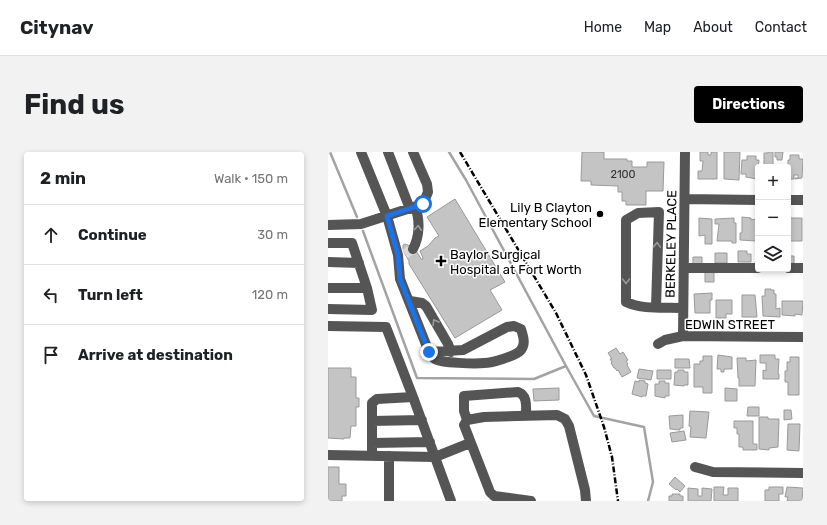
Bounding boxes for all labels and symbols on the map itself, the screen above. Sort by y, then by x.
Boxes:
house number: 2100 [610,168,636,181]
street label: BERKELEY PLACE [663,190,679,298]
route start [414,195,432,213]
place label: Lily B Clayton Elementary School [479,200,592,230]
marker: Lily B Clayton Elementary School [595,209,605,219]
one-way arrow [413,225,422,231]
one-way arrow [653,242,661,248]
place label: Baylor Surgical Hospital at Fort Worth [450,247,582,277]
marker: Baylor Surgical Hospital at Fort Worth [435,255,447,267]
one-way arrow [622,278,630,284]
street label: EDWIN STREET [685,317,776,332]
one-way arrow [432,319,440,326]
route end [420,343,438,361]

